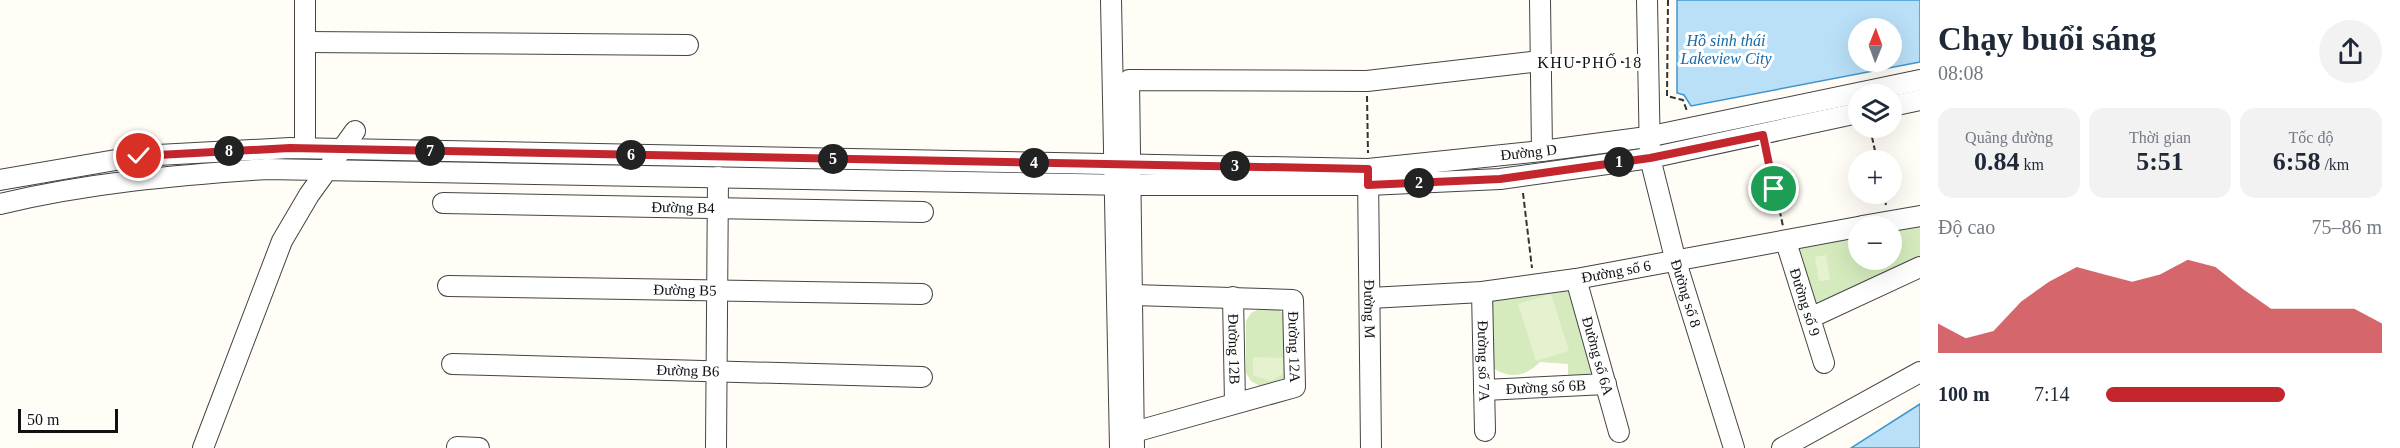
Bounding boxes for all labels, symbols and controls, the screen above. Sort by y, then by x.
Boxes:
north arrow [1848,18,1902,72]
map controls [1848,18,1902,270]
button: share [2319,20,2382,83]
text: Chạy buổi sáng [1938,21,2156,57]
water label: Hồ sinh thái Lakeview City [1679,32,1772,68]
district label: KHU PHỐ 18 [1537,53,1643,71]
text: 08:08 [1938,62,1984,84]
button: layers [1848,84,1902,138]
text: Quãng đường [1965,129,2053,146]
text: Thời gian [2129,129,2191,146]
text: Tốc độ [2289,129,2333,146]
pin [113,130,164,181]
pin: 8 [214,136,244,166]
pin: 7 [415,136,445,166]
icon: check [122,139,155,172]
pin: 6 [616,140,646,170]
street label: Đường D [1500,141,1558,163]
text: 8 [225,142,233,159]
text: 7 [426,142,434,159]
pin: 5 [818,144,848,174]
text: 6 [627,146,635,163]
pin: 1 [1604,147,1634,177]
text: 0.84 [1974,147,2020,176]
text: 5:51 [2136,147,2184,176]
text: 6:58 [2273,147,2320,176]
pin: 4 [1019,148,1049,178]
text: 5 [829,150,837,167]
button: + [1848,150,1902,204]
pin: 3 [1220,151,1250,181]
text: 1 [1615,153,1623,170]
text: 4 [1030,154,1038,171]
text: km [2020,156,2044,173]
text: /km [2320,156,2349,173]
text: 3 [1231,157,1239,174]
pin [1748,163,1799,214]
pin: 2 [1404,168,1434,198]
icon: arrive [1757,172,1790,205]
text: 2 [1415,174,1423,191]
street label: Đường B4 [651,199,715,216]
button: − [1848,216,1902,270]
text: Độ cao [1938,216,1995,238]
text: 75–86 m [2311,216,2382,238]
street label: Đường số 6 [1580,257,1653,286]
street label: Đường số 8 [1668,257,1704,329]
street label: Đường số 9 [1787,266,1823,338]
street label: Đường M [1361,279,1378,339]
street label: Đường B5 [653,281,717,299]
street label: Đường 12A [1285,311,1303,383]
street label: Đường 12B [1225,314,1243,384]
street label: Đường số 6A [1579,315,1616,397]
street label: Đường số 7A [1475,320,1492,402]
street label: Đường B6 [656,362,720,379]
street label: Đường số 6B [1505,377,1586,397]
text: 100 m [1938,383,1990,405]
text: 7:14 [2034,383,2070,405]
scale bar [18,406,118,434]
text: 50 m [27,411,59,428]

